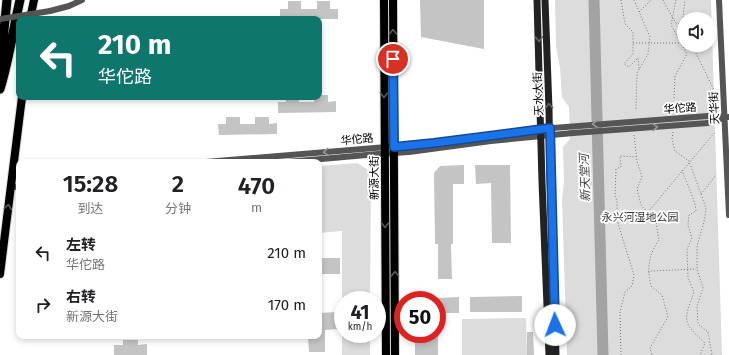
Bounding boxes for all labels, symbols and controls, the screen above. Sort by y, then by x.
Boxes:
map controls [677,12,717,52]
button: sound [677,12,717,52]
text: 210 m [98,28,172,61]
one-way arrow [389,29,397,35]
icon: left [32,32,84,84]
one-way arrow [534,36,543,42]
pin [376,42,410,76]
icon: arrive [382,48,404,70]
text: 华佗路 [98,66,152,88]
street label: 天水大街 [531,72,546,116]
street label: 天华街 [707,91,722,125]
one-way arrow [380,92,388,98]
street label: 华佗路 [663,101,697,116]
one-way arrow [545,103,553,109]
one-way arrow [592,120,598,129]
one-way arrow [652,123,658,132]
street label: 华佗路 [340,132,374,147]
one-way arrow [323,147,329,156]
water label: 新天堂河 [577,152,593,202]
street label: 新源大街 [368,156,381,200]
text: 15:28 [63,170,118,198]
text: 2 [172,170,184,198]
text: 470 [238,172,275,200]
text: m [251,200,262,215]
text: 到达 [77,201,103,216]
text: 分钟 [165,201,191,216]
one-way arrow [3,204,12,210]
park label: 永兴河湿地公园 [602,211,679,224]
one-way arrow [381,222,389,228]
text: 左转 [66,236,96,254]
icon: left [32,242,54,264]
text: 210 m [267,244,306,262]
text: 华佗路 [66,257,105,272]
one-way arrow [391,271,399,277]
text: 右转 [66,288,96,306]
speed limit sign: 50 [394,291,446,343]
icon: right [32,294,54,316]
text: 170 m [268,296,306,314]
text: 41 [350,300,370,324]
position arrow [534,304,576,346]
text: 新源大街 [66,309,118,324]
text: km/h [348,321,372,333]

